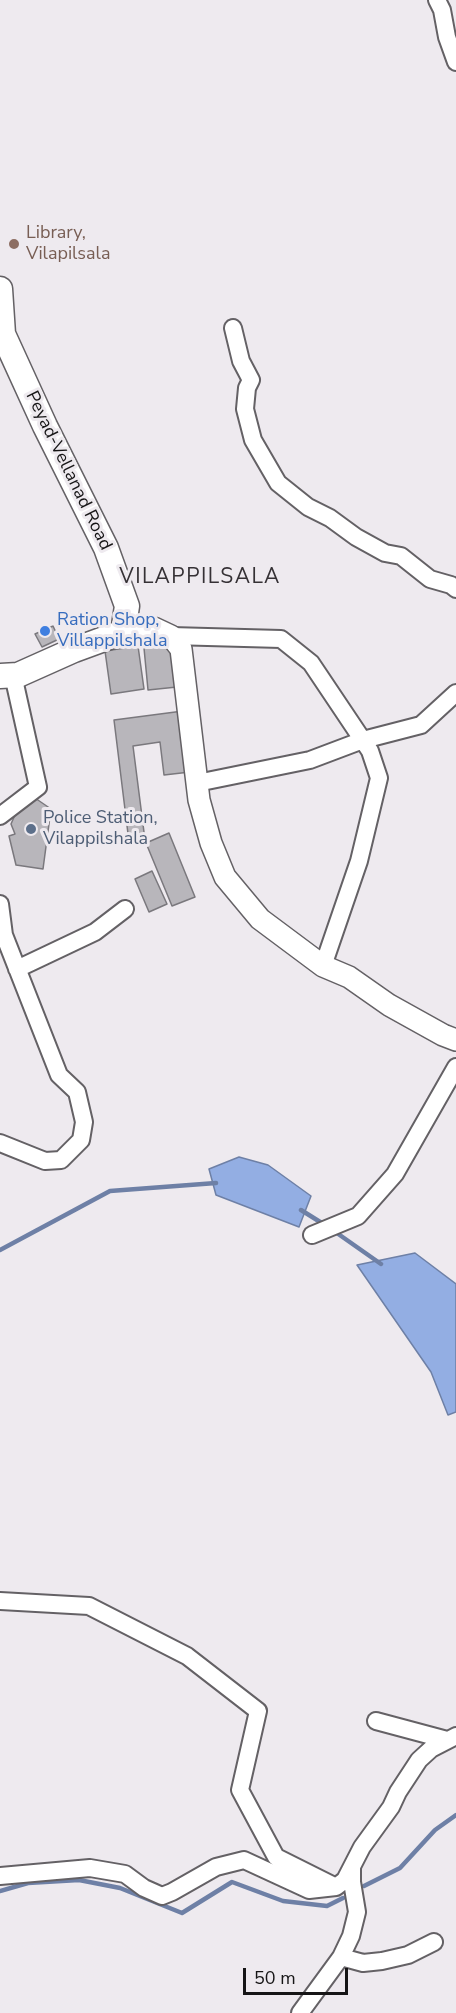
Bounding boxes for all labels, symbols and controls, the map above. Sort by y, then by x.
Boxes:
place label: Library, Vilapilsala [26,223,110,266]
marker: Library, Vilapilsala [7,237,21,251]
street label: Peyad-Vellanad Road [20,388,116,554]
district label: VILAPPILSALA [119,565,281,591]
place label: Ration Shop, Villappilshala [57,610,167,652]
marker: Ration Shop, Villappilshala [38,624,52,638]
place label: Police Station, Vilappilshala [43,808,158,850]
marker: Police Station, Vilappilshala [24,822,38,836]
scale bar [246,1956,351,1994]
text: 50 m [254,1966,296,1990]

